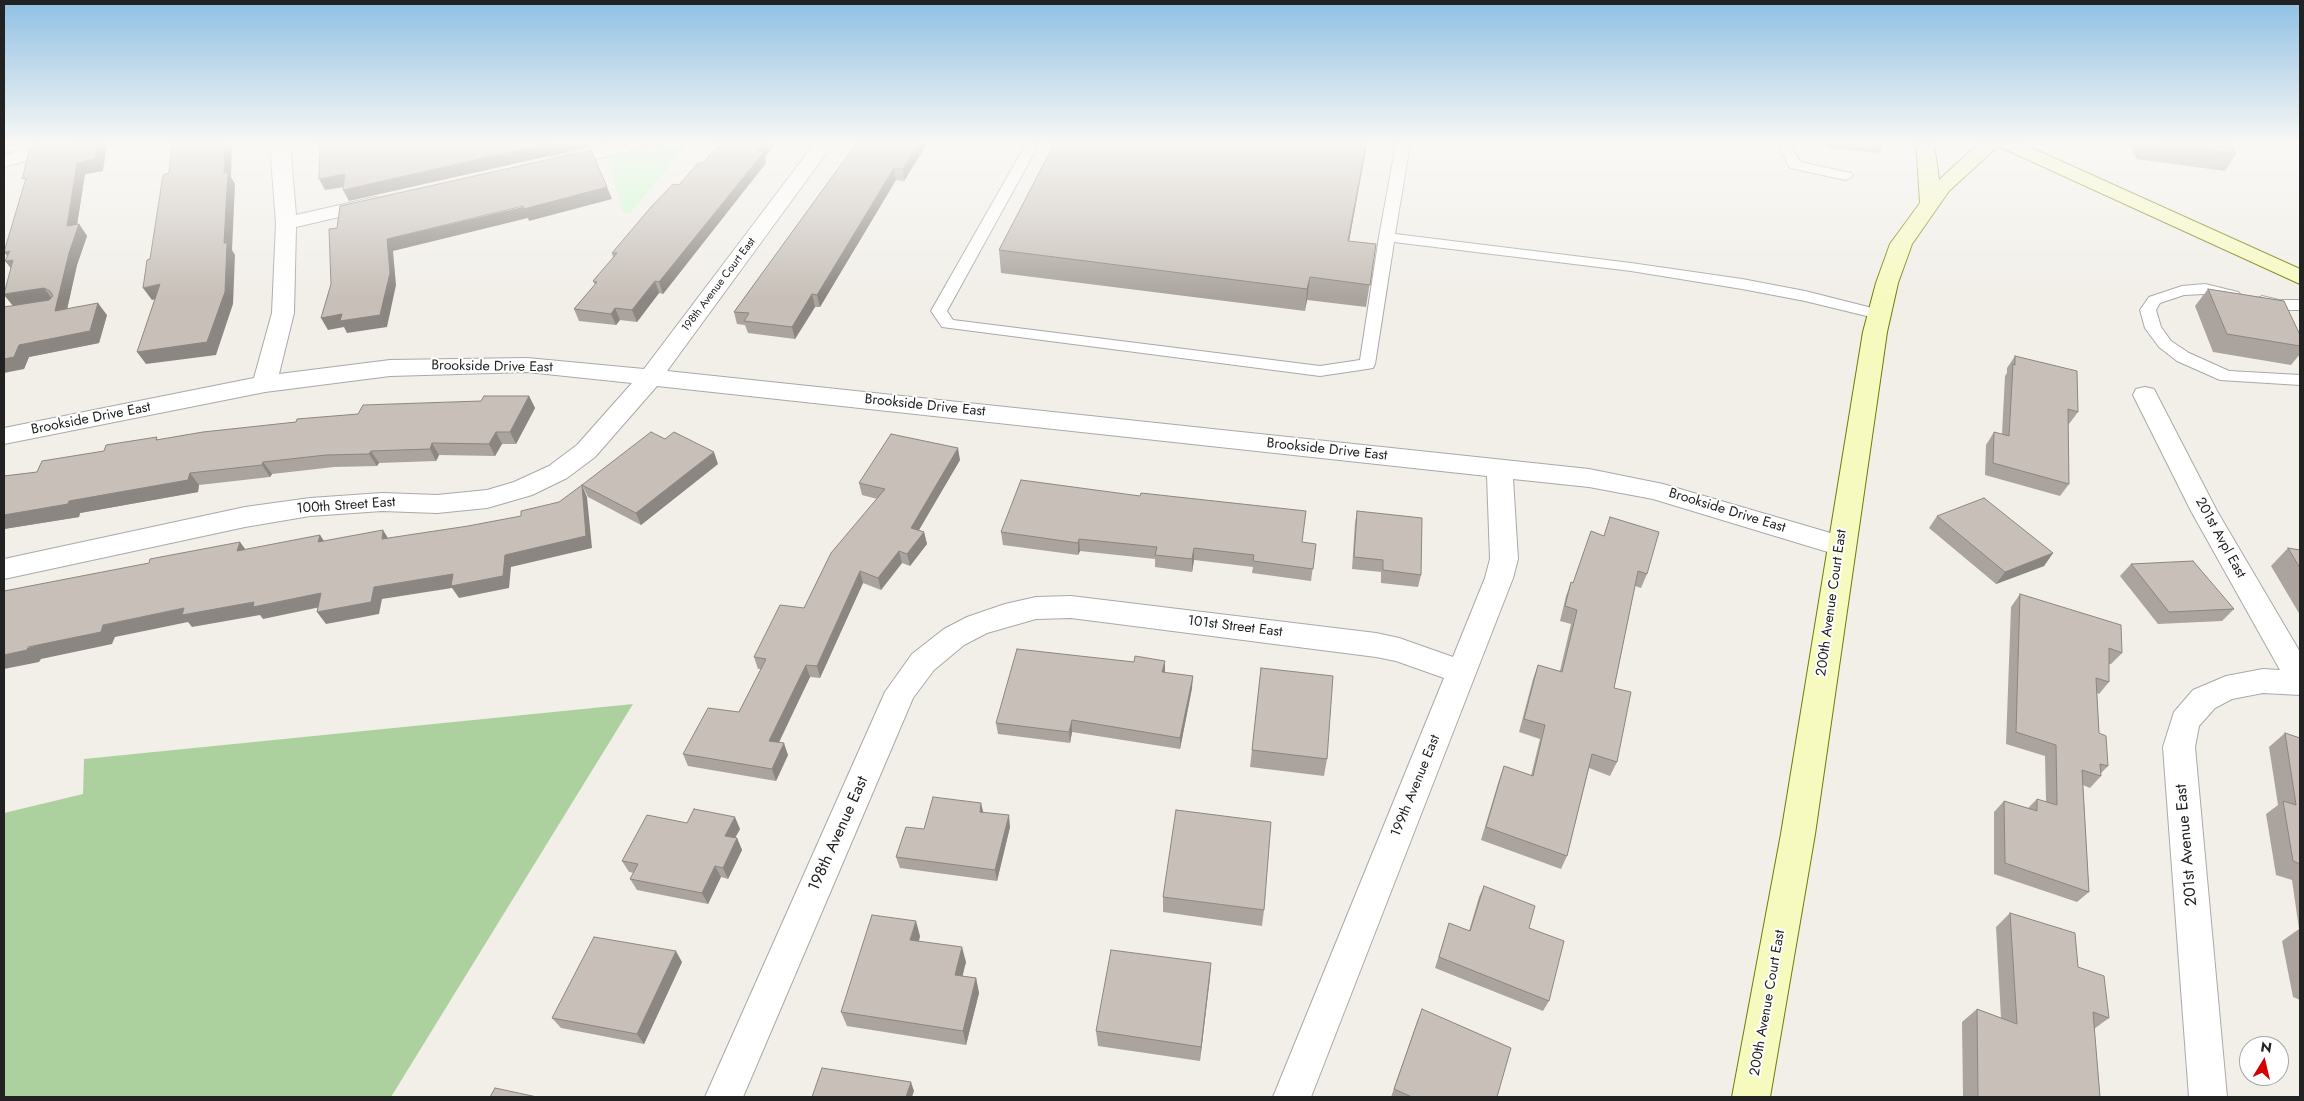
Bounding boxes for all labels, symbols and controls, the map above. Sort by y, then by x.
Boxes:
street label: 198th Avenue Court East [679,235,759,335]
street label: Brookside Drive East [431,358,553,376]
street label: Brookside Drive East [864,391,986,421]
street label: Brookside Drive East [30,399,152,439]
street label: Brookside Drive East [1266,435,1388,465]
street label: Brookside Drive East [1667,485,1787,537]
street label: 100th Street East [296,494,396,518]
street label: 201st Avpl East [2191,495,2249,581]
street label: 200th Avenue Court East [1813,529,1851,677]
street label: 101st Street East [1187,613,1283,641]
street label: 199th Avenue East [1388,733,1444,839]
street label: 198th Avenue East [805,774,873,894]
street label: 201st Avenue East [2172,783,2202,907]
street label: 200th Avenue Court East [1747,929,1789,1077]
north arrow [2239,1036,2289,1086]
text: N [2259,1036,2273,1058]

